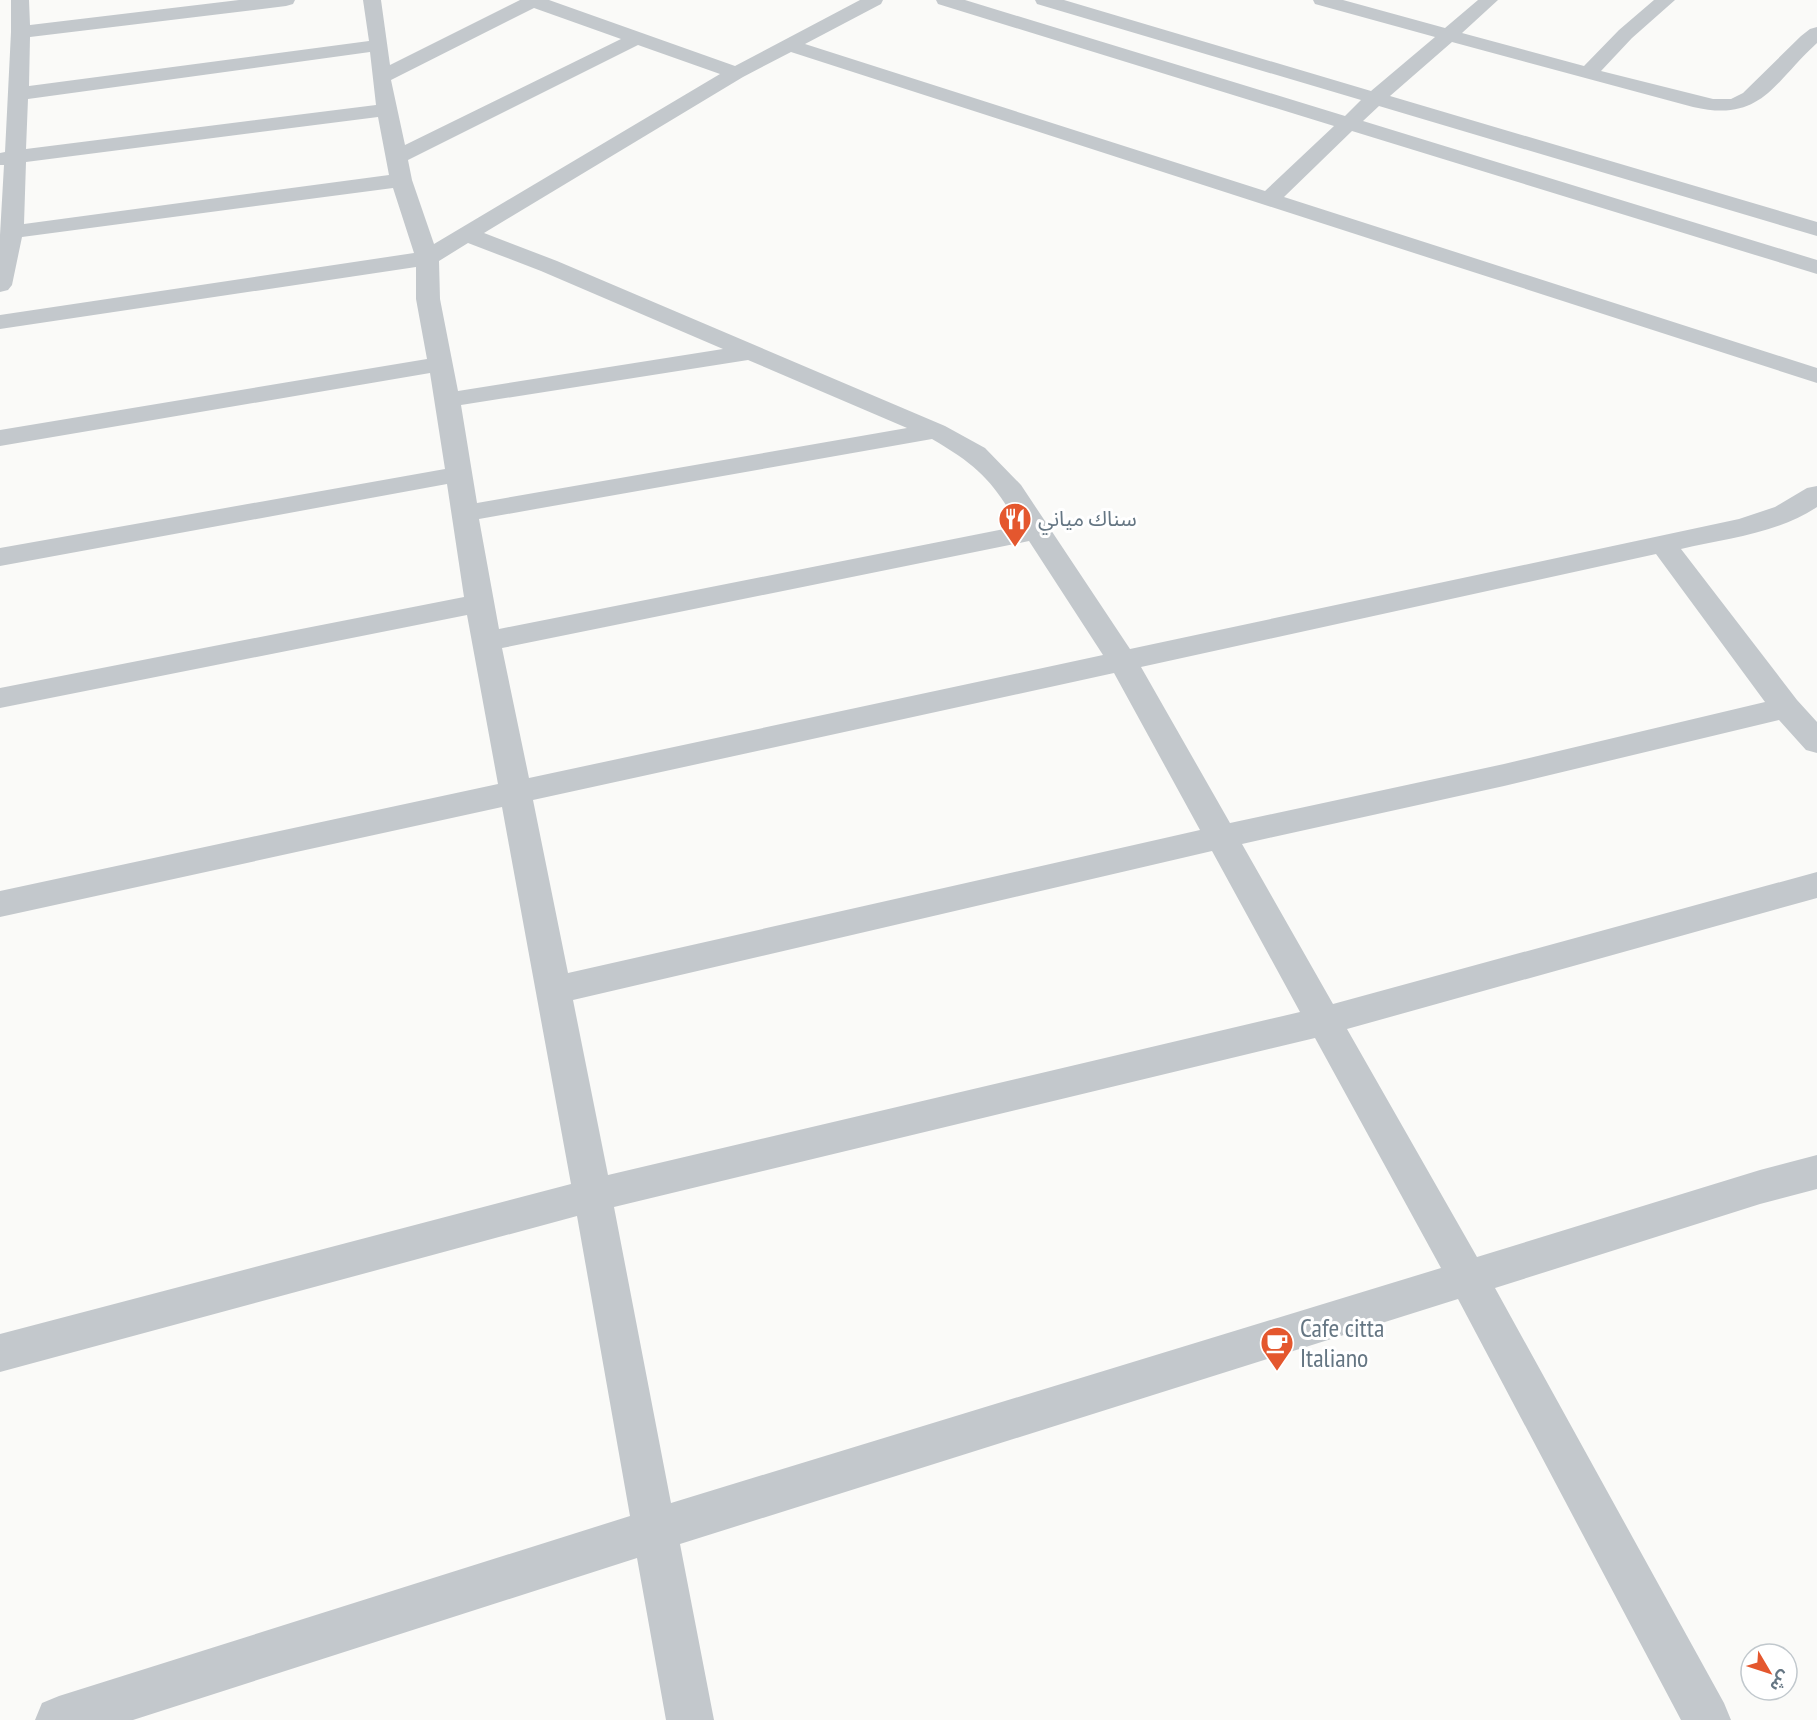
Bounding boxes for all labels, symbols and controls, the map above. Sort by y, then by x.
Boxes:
restaurant icon: سناك مياني [997,501,1033,548]
place label: سناك مياني [1038,505,1137,535]
place label: Cafe citta Italiano [1300,1311,1384,1374]
cafe icon: Cafe citta Italiano [1259,1325,1295,1372]
north arrow [1739,1642,1799,1702]
text: ش [1766,1667,1795,1696]

